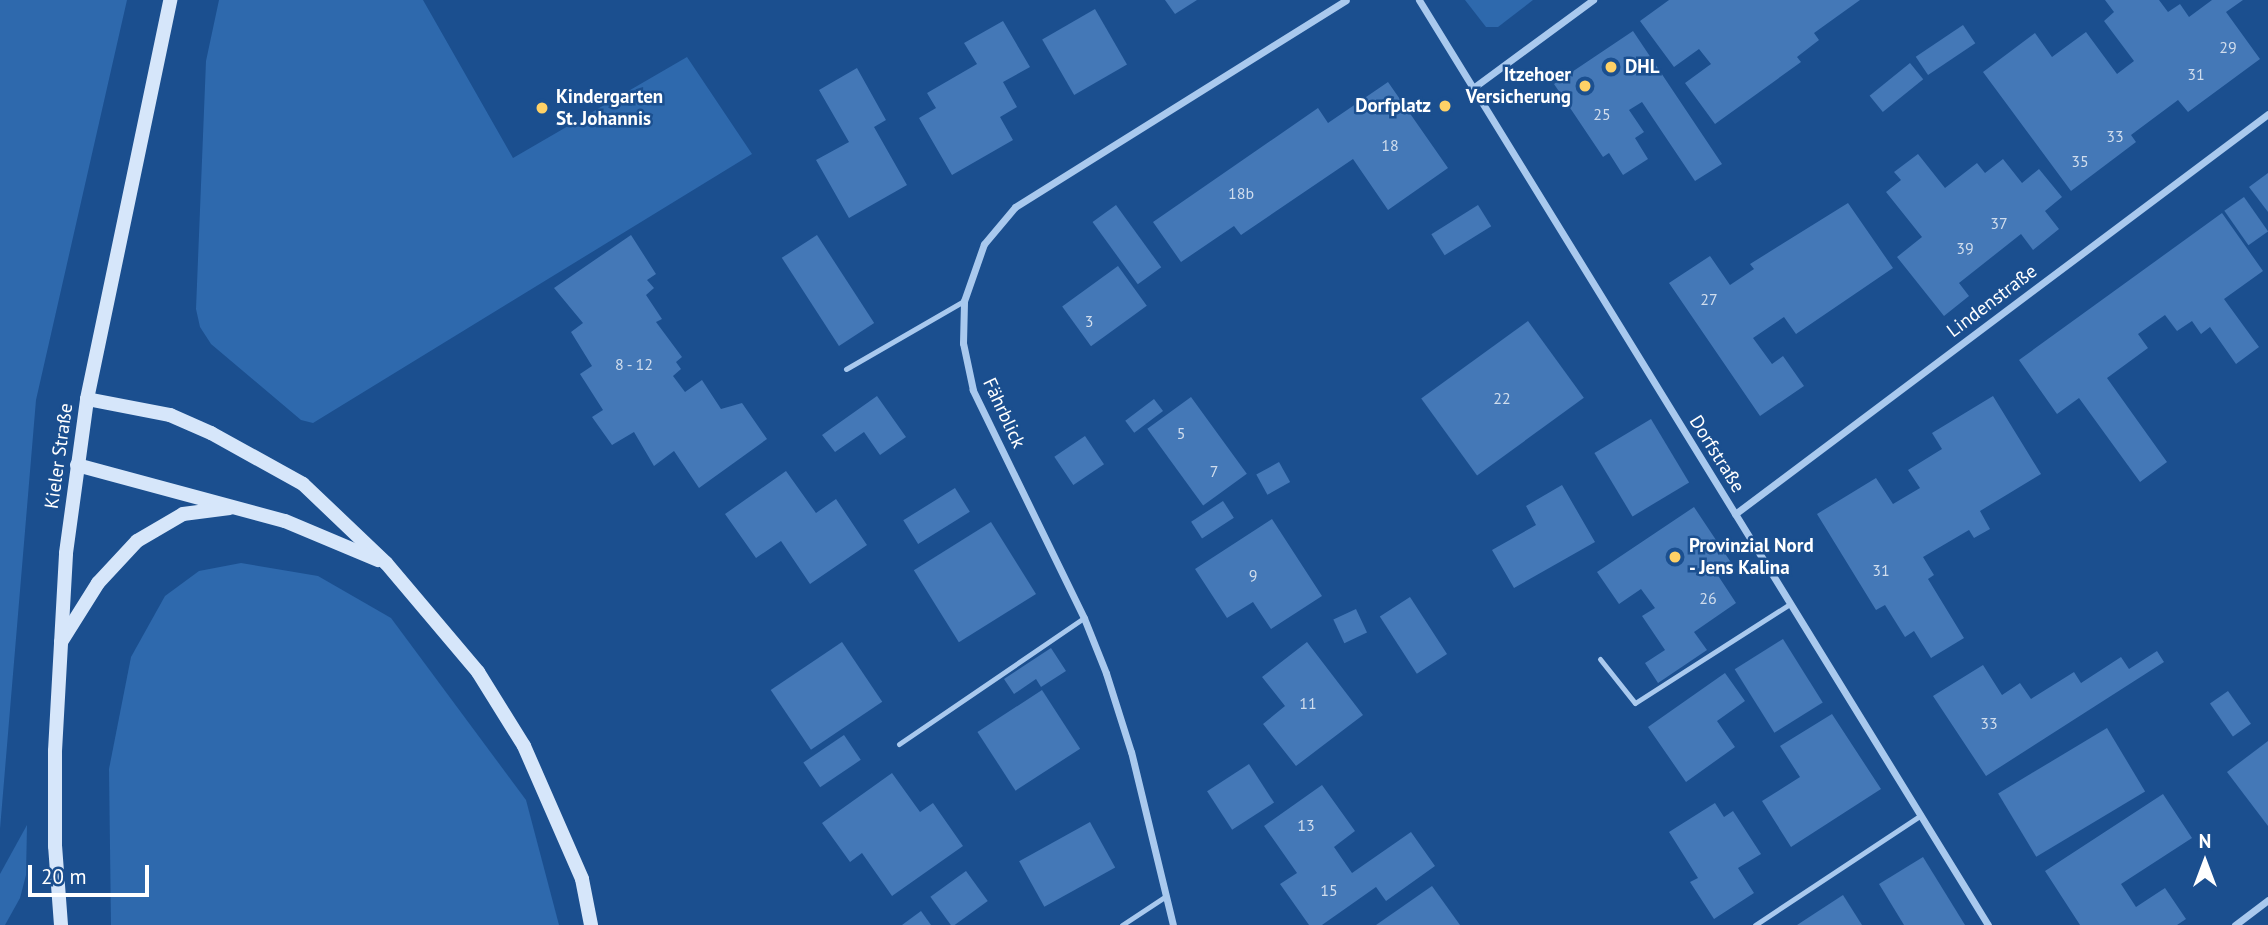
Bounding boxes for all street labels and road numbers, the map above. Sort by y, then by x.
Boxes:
street label: Lindenstraße [1942,260,2042,342]
street label: Fährblick [978,374,1030,452]
street label: Kieler Straße [40,402,78,510]
street label: Dorfstraße [1684,411,1750,497]

